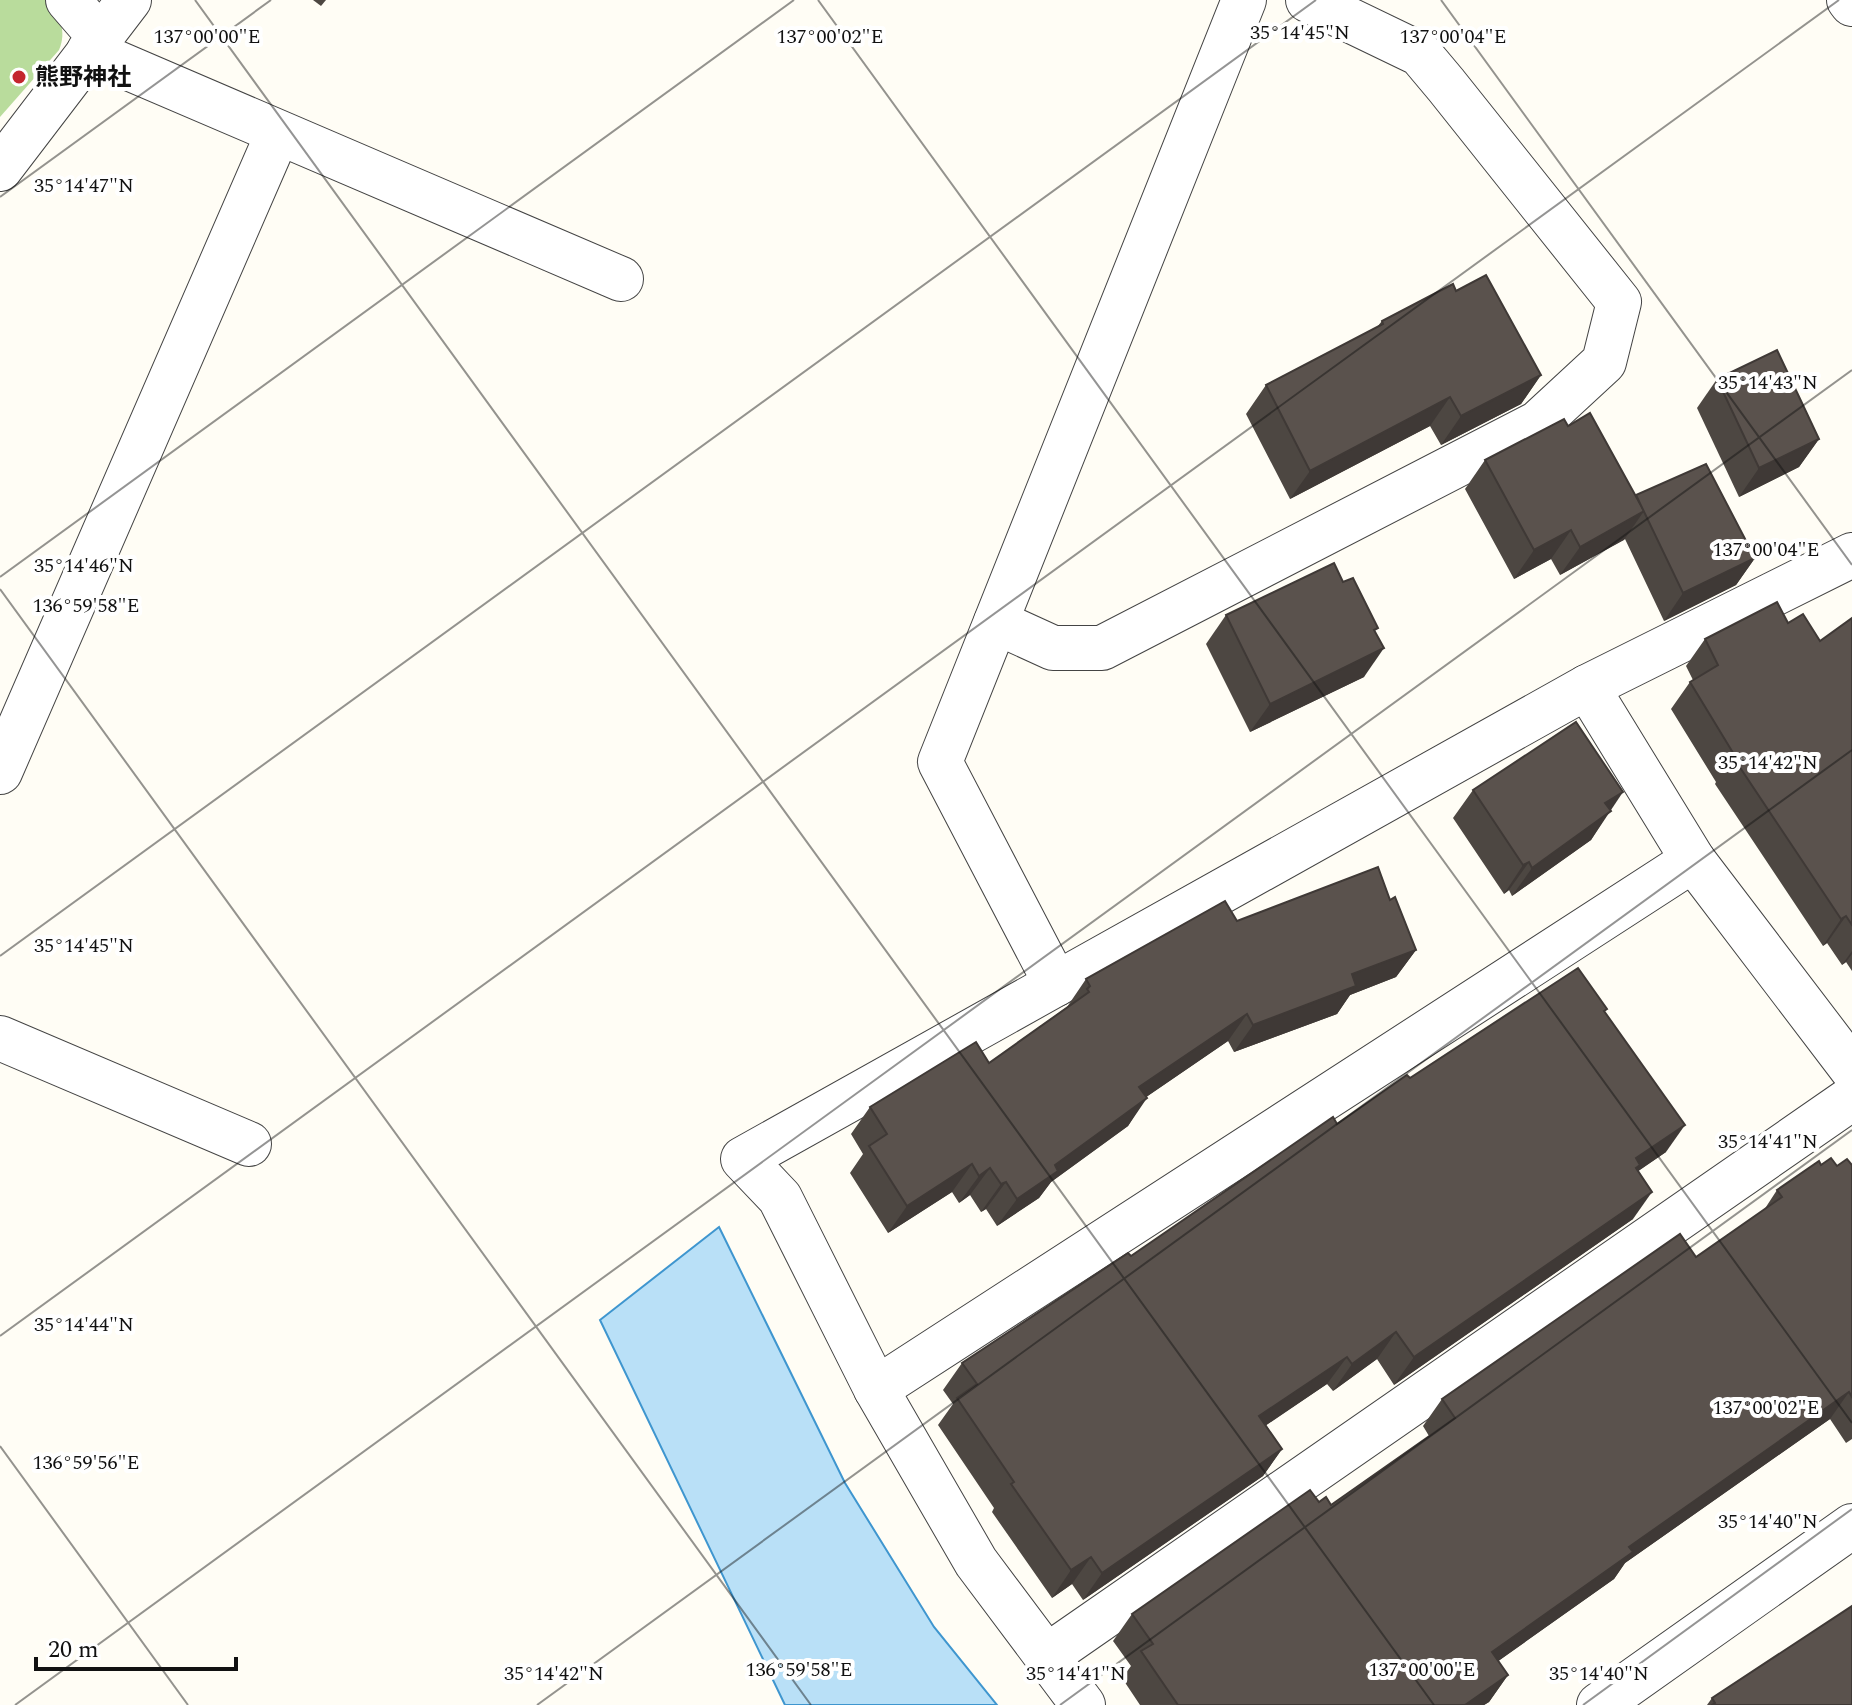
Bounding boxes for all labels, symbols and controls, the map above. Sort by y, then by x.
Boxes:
text: 35°14'45"N [1250,18,1350,48]
text: 137°00'00"E [153,22,261,52]
text: 137°00'02"E [776,22,884,52]
text: 137°00'04"E [1399,22,1507,52]
place label: 熊野神社 [35,60,131,96]
marker: 熊野神社 [10,68,28,86]
text: 35°14'47"N [34,171,134,201]
text: 35°14'43"N [1718,368,1818,398]
text: 137°00'04"E [1712,535,1820,565]
text: 35°14'46"N [34,551,134,581]
text: 136°59'58"E [32,591,140,621]
text: 35°14'42"N [1718,748,1818,778]
text: 35°14'45"N [34,931,134,961]
text: 35°14'41"N [1718,1127,1818,1157]
text: 35°14'44"N [34,1310,134,1340]
text: 137°00'02"E [1712,1393,1820,1423]
text: 136°59'56"E [32,1448,140,1478]
text: 35°14'40"N [1718,1507,1818,1537]
scale bar [36,1621,236,1671]
text: 20 m [48,1632,99,1668]
text: 136°59'58"E [745,1655,853,1685]
text: 137°00'00"E [1368,1655,1476,1685]
text: 35°14'42"N [504,1659,604,1689]
text: 35°14'41"N [1026,1659,1126,1689]
text: 35°14'40"N [1549,1659,1649,1689]

